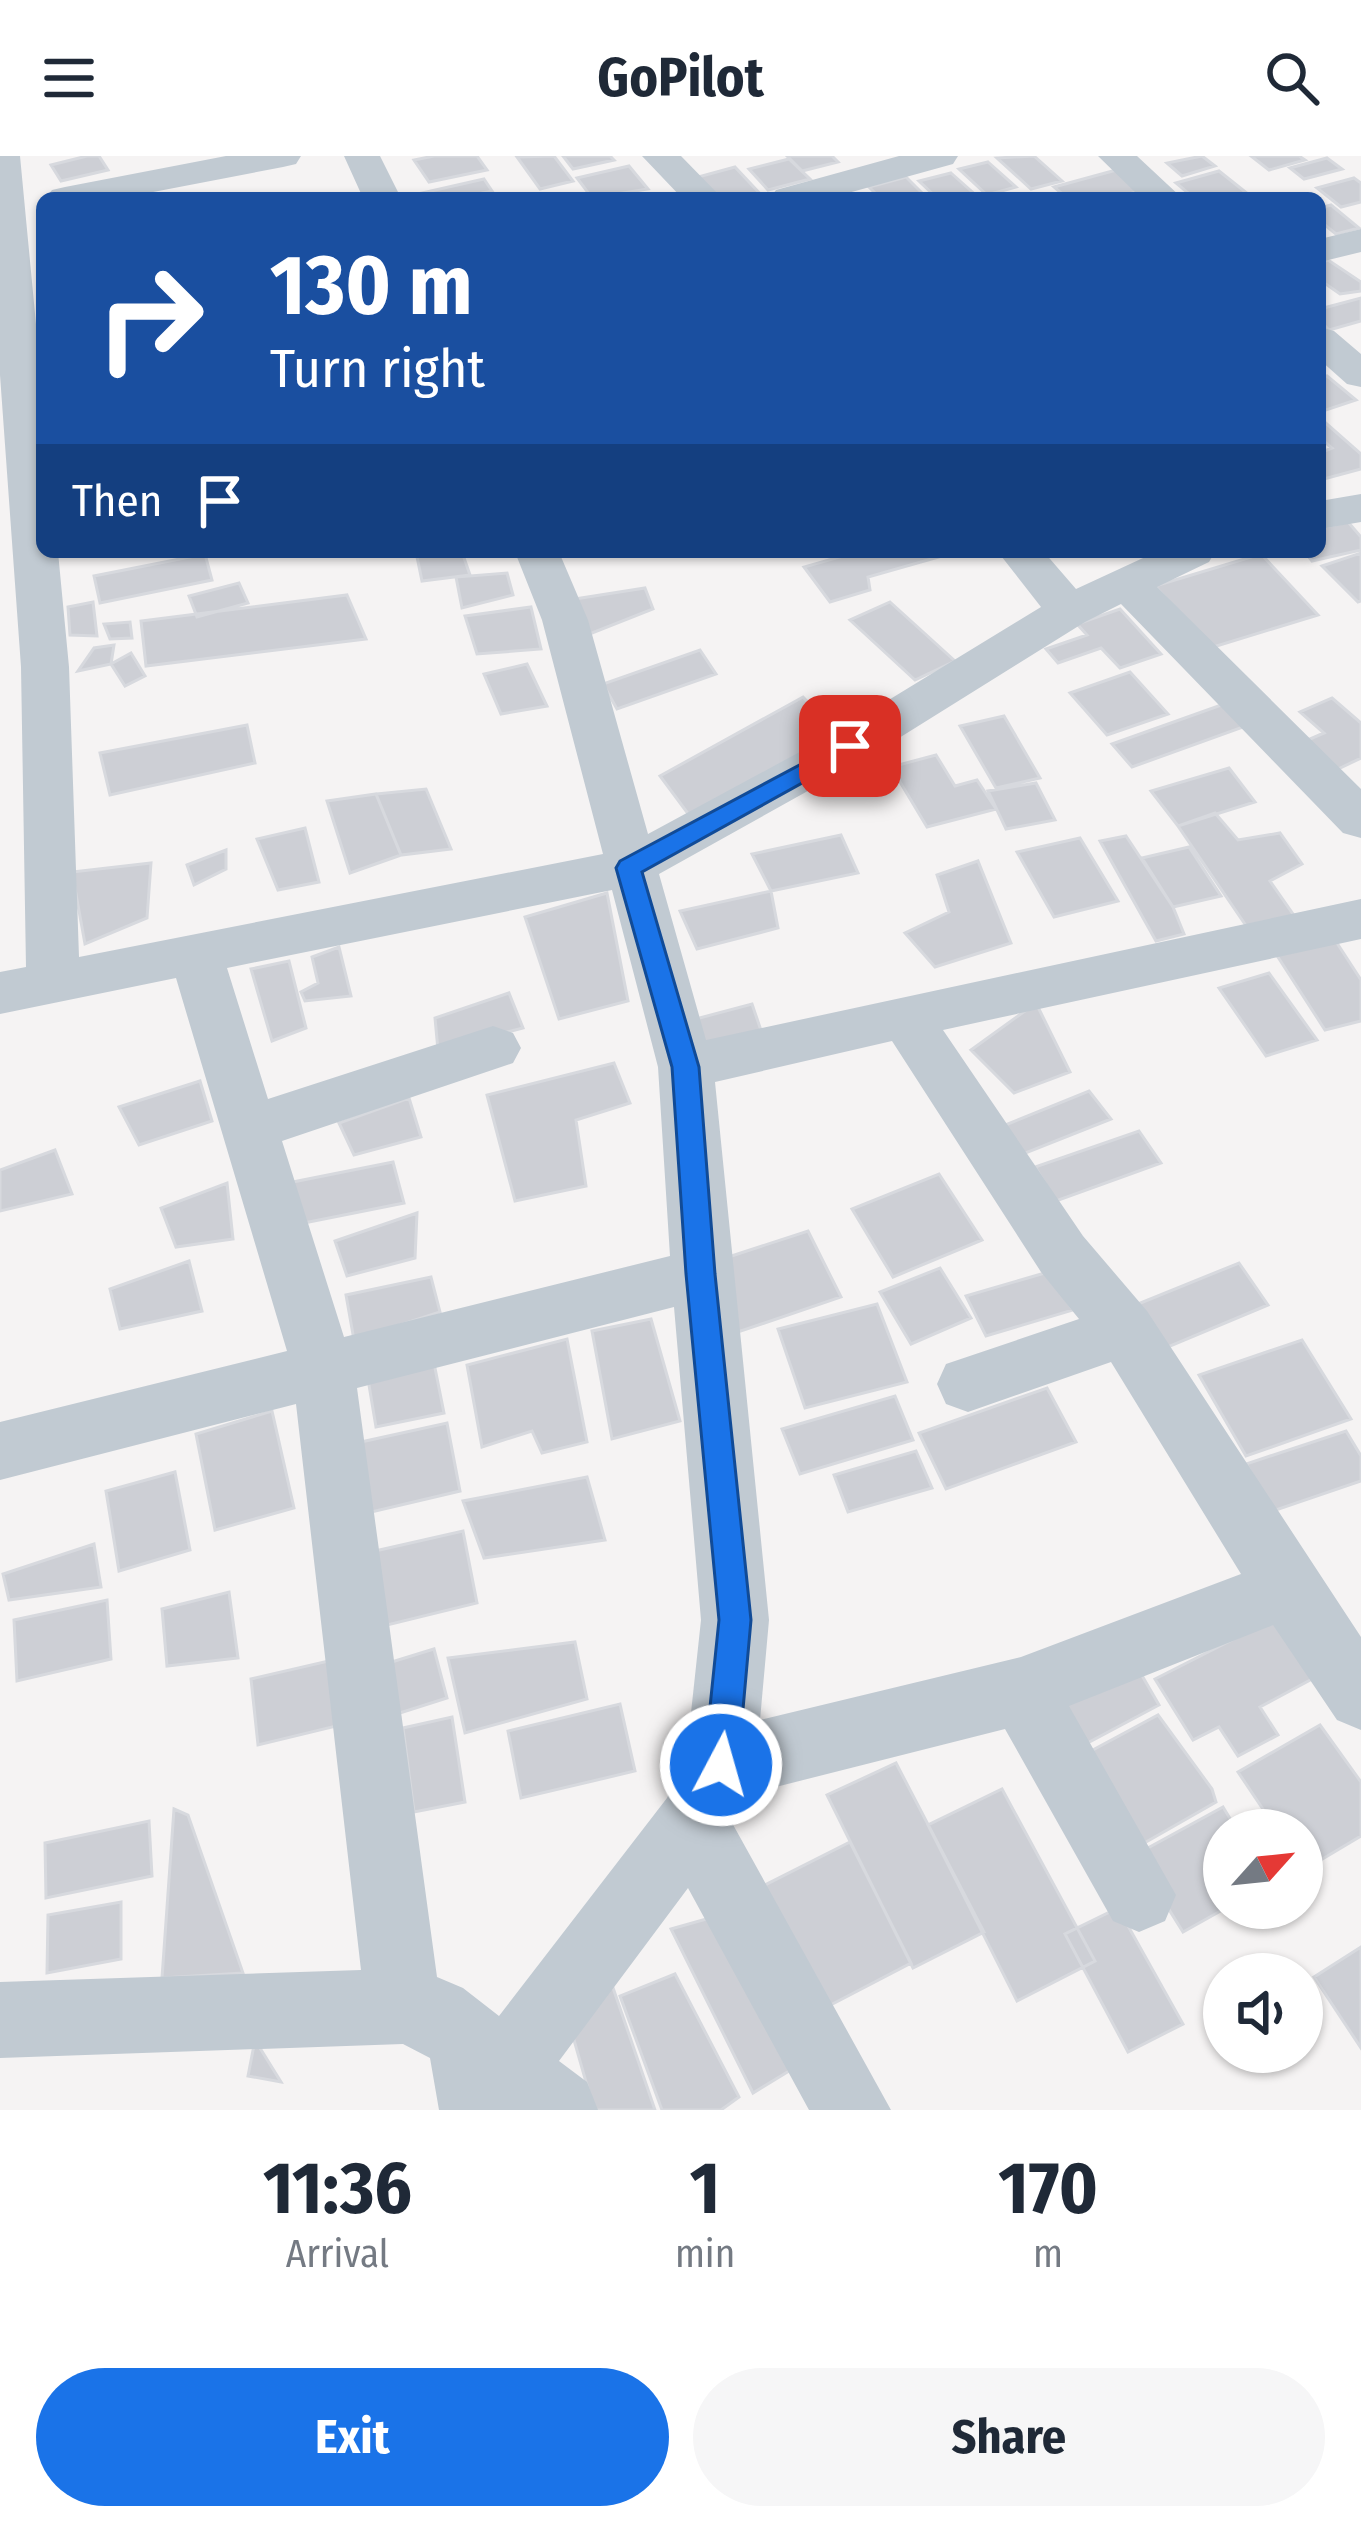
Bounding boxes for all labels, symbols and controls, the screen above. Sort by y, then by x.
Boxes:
icon: menu [36,45,102,111]
icon: search [1259,45,1325,111]
text: GoPilot [597,46,764,110]
text: 130 m [270,235,473,336]
icon: right [72,240,228,396]
text: Turn right [270,337,485,401]
icon: arrive [187,468,253,534]
text: Then [72,474,163,528]
pin [799,695,901,797]
icon: arrive [817,713,883,779]
position arrow [658,1702,784,1828]
north arrow [1203,1809,1323,1929]
map controls [1203,1809,1323,2073]
button: sound [1203,1953,1323,2073]
text: 11:36 [263,2146,412,2232]
text: 1 [690,2146,720,2232]
text: 170 [998,2146,1098,2232]
text: Arrival [286,2231,389,2277]
text: min [675,2231,735,2277]
text: m [1033,2231,1063,2277]
button: Exit [36,2368,669,2506]
button: Share [693,2368,1325,2506]

